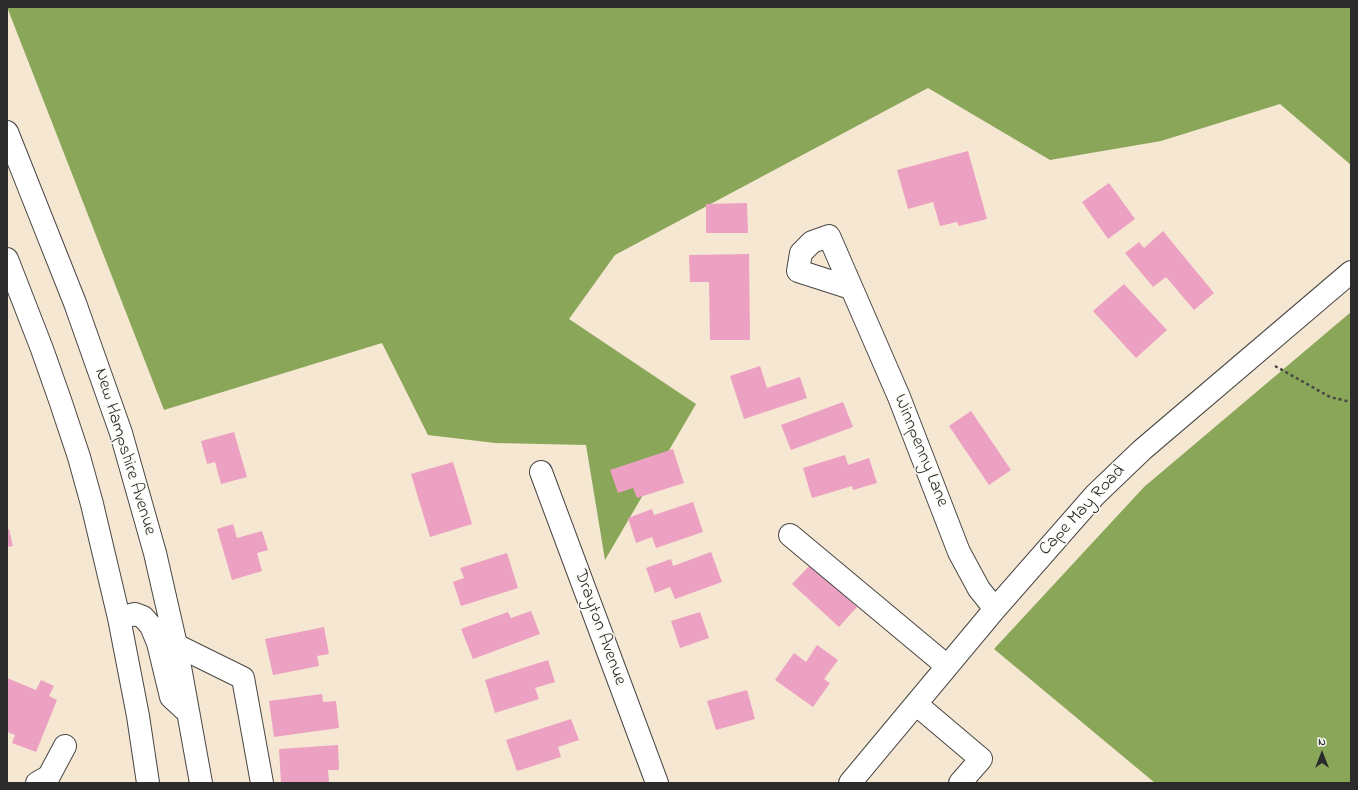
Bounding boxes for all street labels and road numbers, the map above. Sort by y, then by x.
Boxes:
street label: New Hampshire Avenue [88,366,160,538]
street label: Winnpenny Lane [888,392,952,510]
street label: Cape May Road [1035,461,1131,561]
street label: Drayton Avenue [568,567,630,689]

